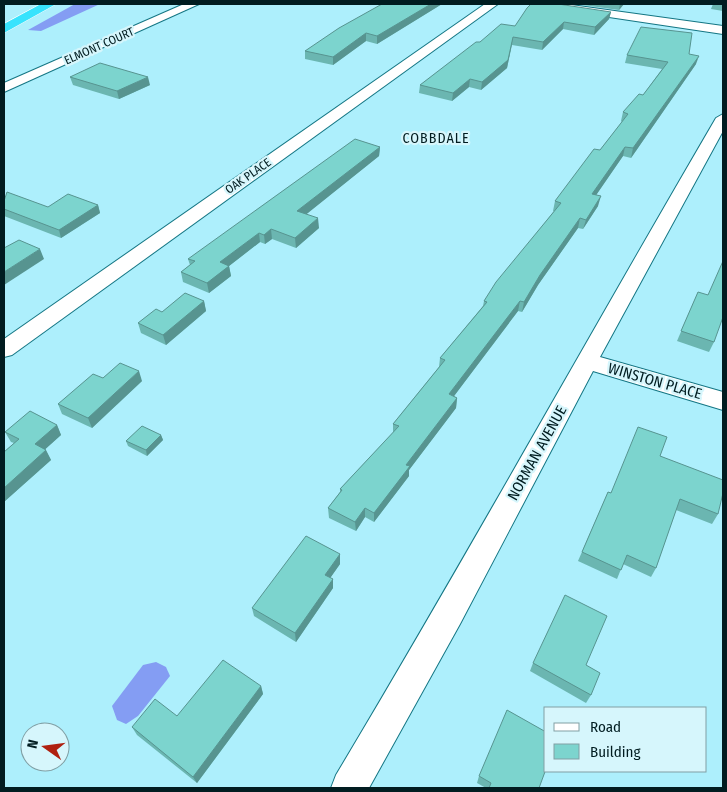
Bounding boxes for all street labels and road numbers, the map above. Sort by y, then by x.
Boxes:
street label: ELMONT COURT [62,24,136,68]
street label: OAK PLACE [223,155,274,197]
street label: WINSTON PLACE [606,359,704,403]
street label: NORMAN AVENUE [504,403,570,503]

